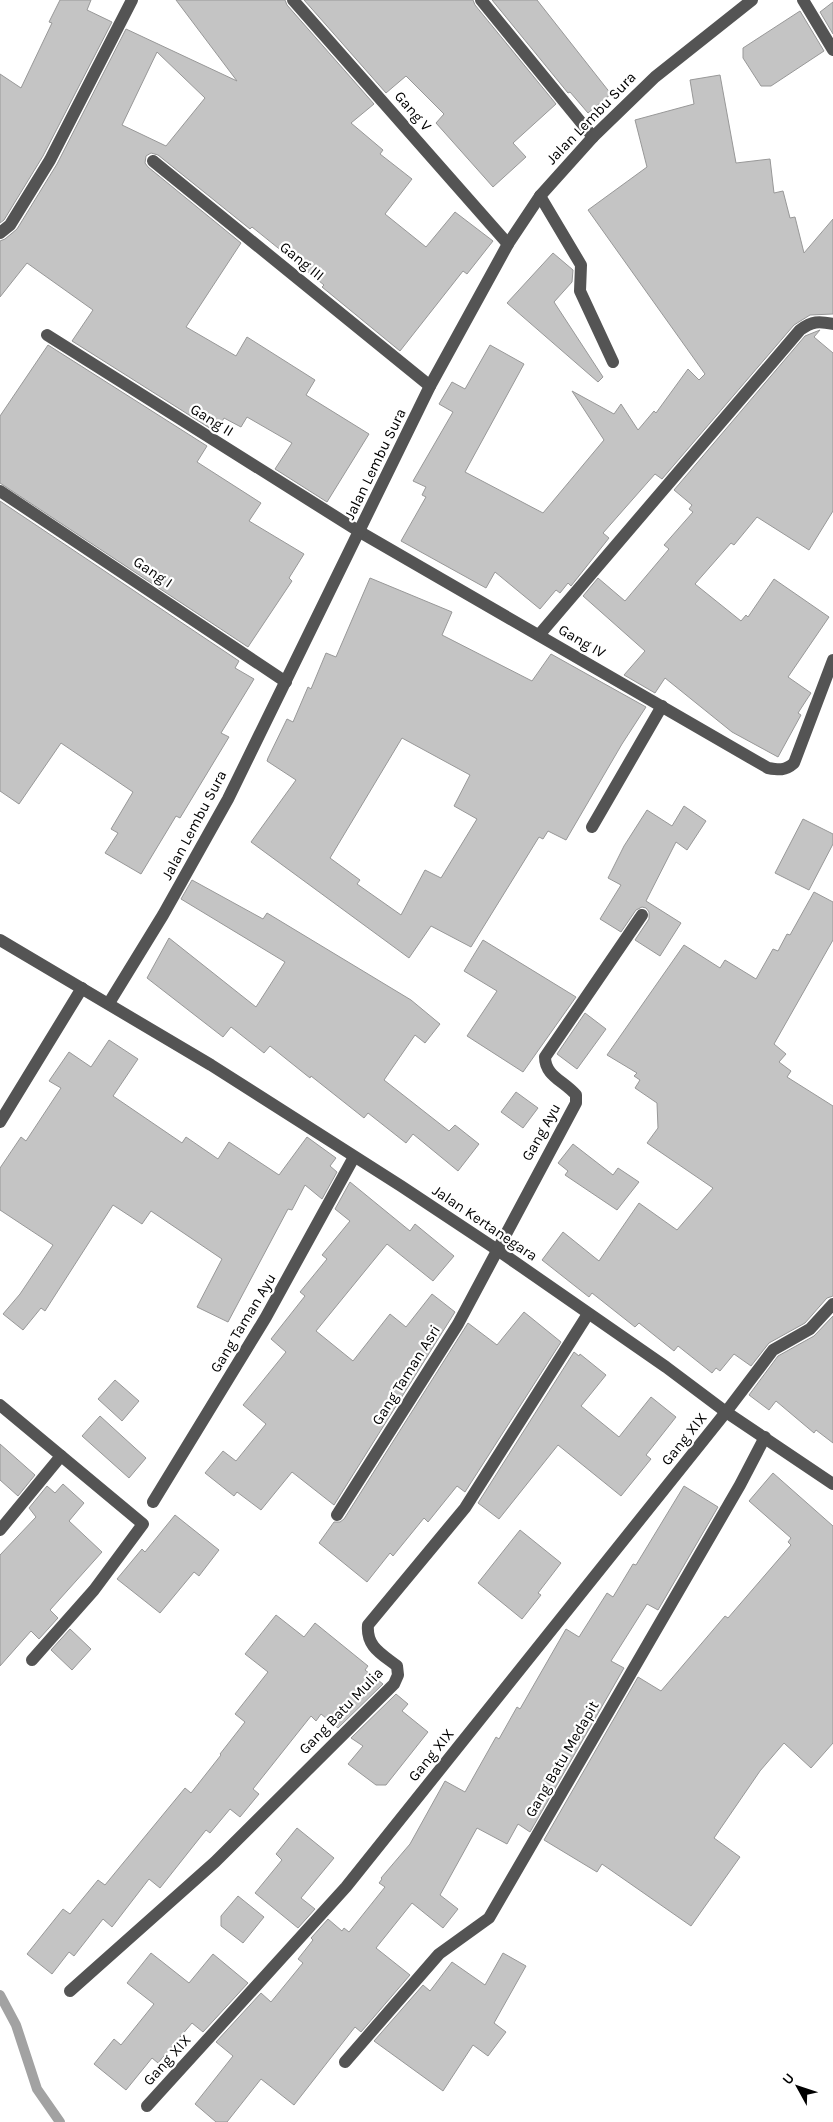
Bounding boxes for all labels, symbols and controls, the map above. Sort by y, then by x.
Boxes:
street label: Jalan Lembu Sura [542,68,640,168]
street label: Gang V [391,87,436,135]
street label: Gang III [276,238,328,284]
street label: Gang II [187,400,237,440]
street label: Jalan Lembu Sura [340,405,410,523]
street label: Gang I [130,552,176,592]
street label: Gang IV [555,620,609,662]
street label: Jalan Lembu Sura [158,767,230,883]
street label: Gang Ayu [518,1100,564,1164]
street label: Jalan Kertanegara [429,1181,541,1265]
street label: Gang Taman Ayu [206,1270,280,1376]
street label: Gang Taman Asri [368,1322,444,1428]
street label: Gang XIX [657,1409,711,1469]
street label: Gang Batu Mulia [295,1664,387,1758]
street label: Gang Batu Medapit [521,1697,603,1820]
street label: Gang XIX [404,1725,458,1785]
street label: Gang XIX [139,2031,195,2089]
north arrow [773,2062,823,2112]
text: U [779,2070,798,2088]

